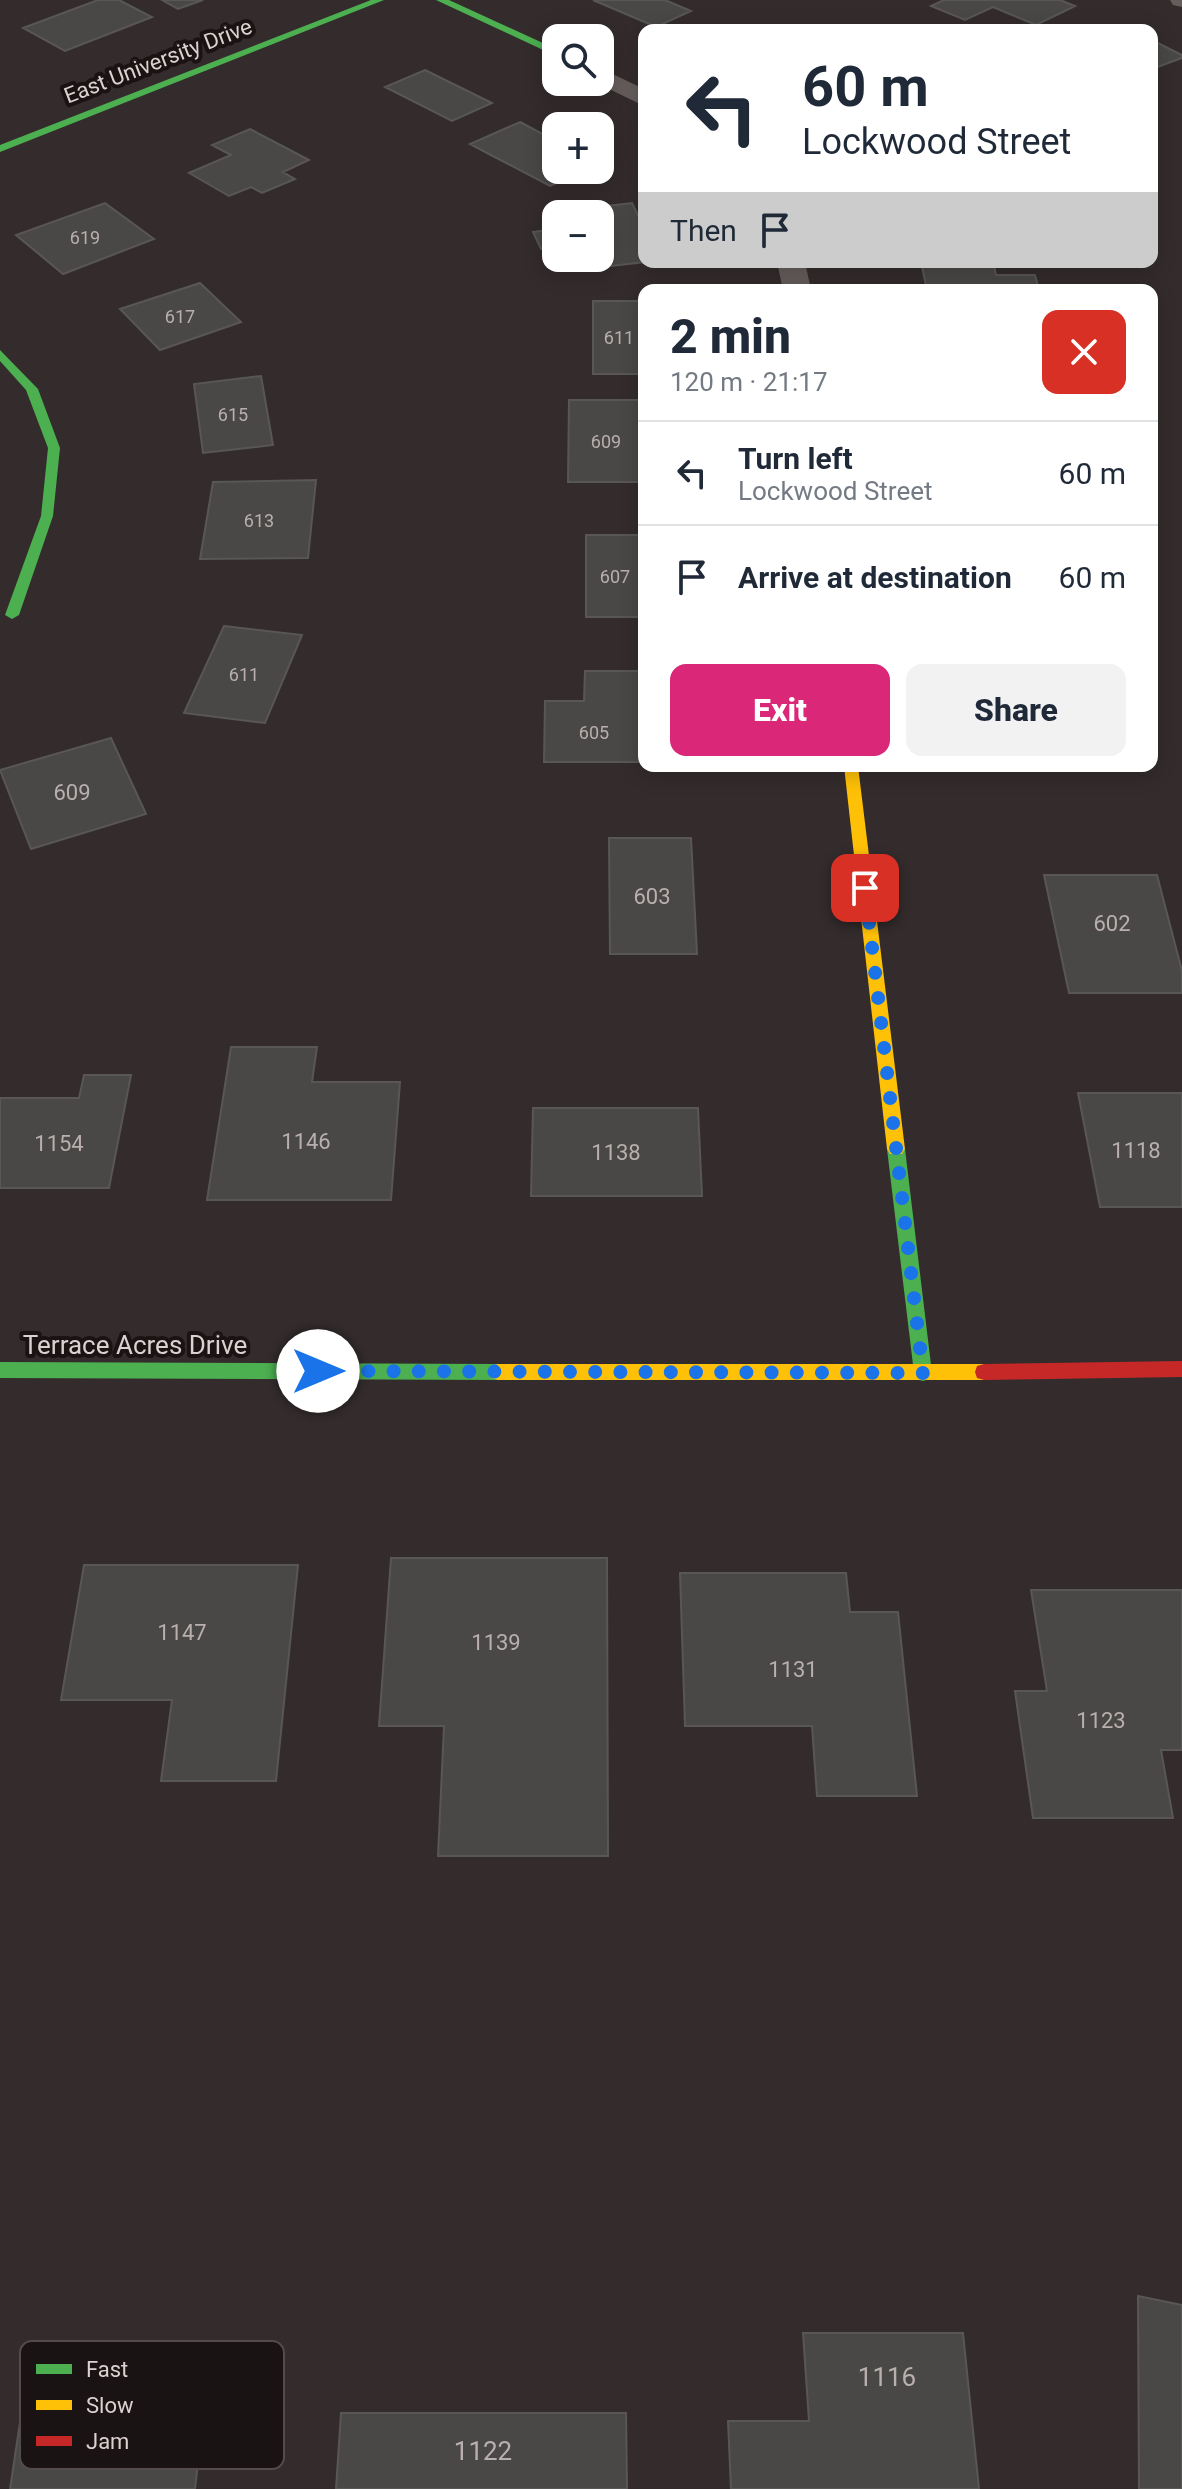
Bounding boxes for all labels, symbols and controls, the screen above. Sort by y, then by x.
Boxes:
street label: East University Drive [61,14,255,108]
map controls [542,24,614,272]
button: search [542,24,614,96]
text: 60 m [802,54,929,120]
icon: left [670,56,774,160]
button: + [542,112,614,184]
text: Lockwood Street [802,121,1071,163]
button: − [542,200,614,272]
icon: arrive [753,208,797,252]
text: Then [670,213,737,248]
house number: 619 [70,227,100,248]
house number: 617 [165,306,195,327]
text: 2 min [670,308,791,365]
button: close [1042,310,1126,394]
house number: 611 [604,327,634,348]
text: 120 m · 21:17 [670,367,828,397]
house number: 615 [218,404,248,425]
house number: 609 [591,431,621,452]
text: Turn left [738,441,853,476]
icon: left [670,451,714,495]
text: 60 m [1059,456,1126,491]
text: Lockwood Street [738,476,933,506]
house number: 613 [244,510,274,531]
icon: arrive [670,555,714,599]
text: Arrive at destination [738,560,1012,595]
text: 60 m [1059,560,1126,595]
house number: 607 [600,566,630,587]
house number: 611 [229,664,259,685]
button: Exit [670,664,890,756]
button: Share [906,664,1126,756]
house number: 605 [579,722,609,743]
house number: 609 [53,780,91,805]
pin [831,854,899,922]
icon: arrive [843,866,887,910]
house number: 603 [633,884,671,909]
house number: 602 [1093,911,1131,936]
house number: 1146 [281,1129,331,1154]
house number: 1154 [34,1131,84,1156]
house number: 1118 [1111,1138,1161,1163]
house number: 1138 [591,1140,641,1165]
position arrow [276,1329,360,1413]
street label: Terrace Acres Drive [23,1330,247,1360]
house number: 1147 [157,1620,207,1645]
house number: 1139 [471,1630,521,1655]
house number: 1131 [768,1657,818,1682]
house number: 1123 [1076,1708,1126,1733]
legend [20,2341,284,2469]
text: Fast [86,2357,128,2382]
house number: 1116 [858,2362,916,2392]
text: Slow [86,2393,134,2418]
text: Jam [86,2429,129,2454]
house number: 1122 [454,2436,512,2466]

